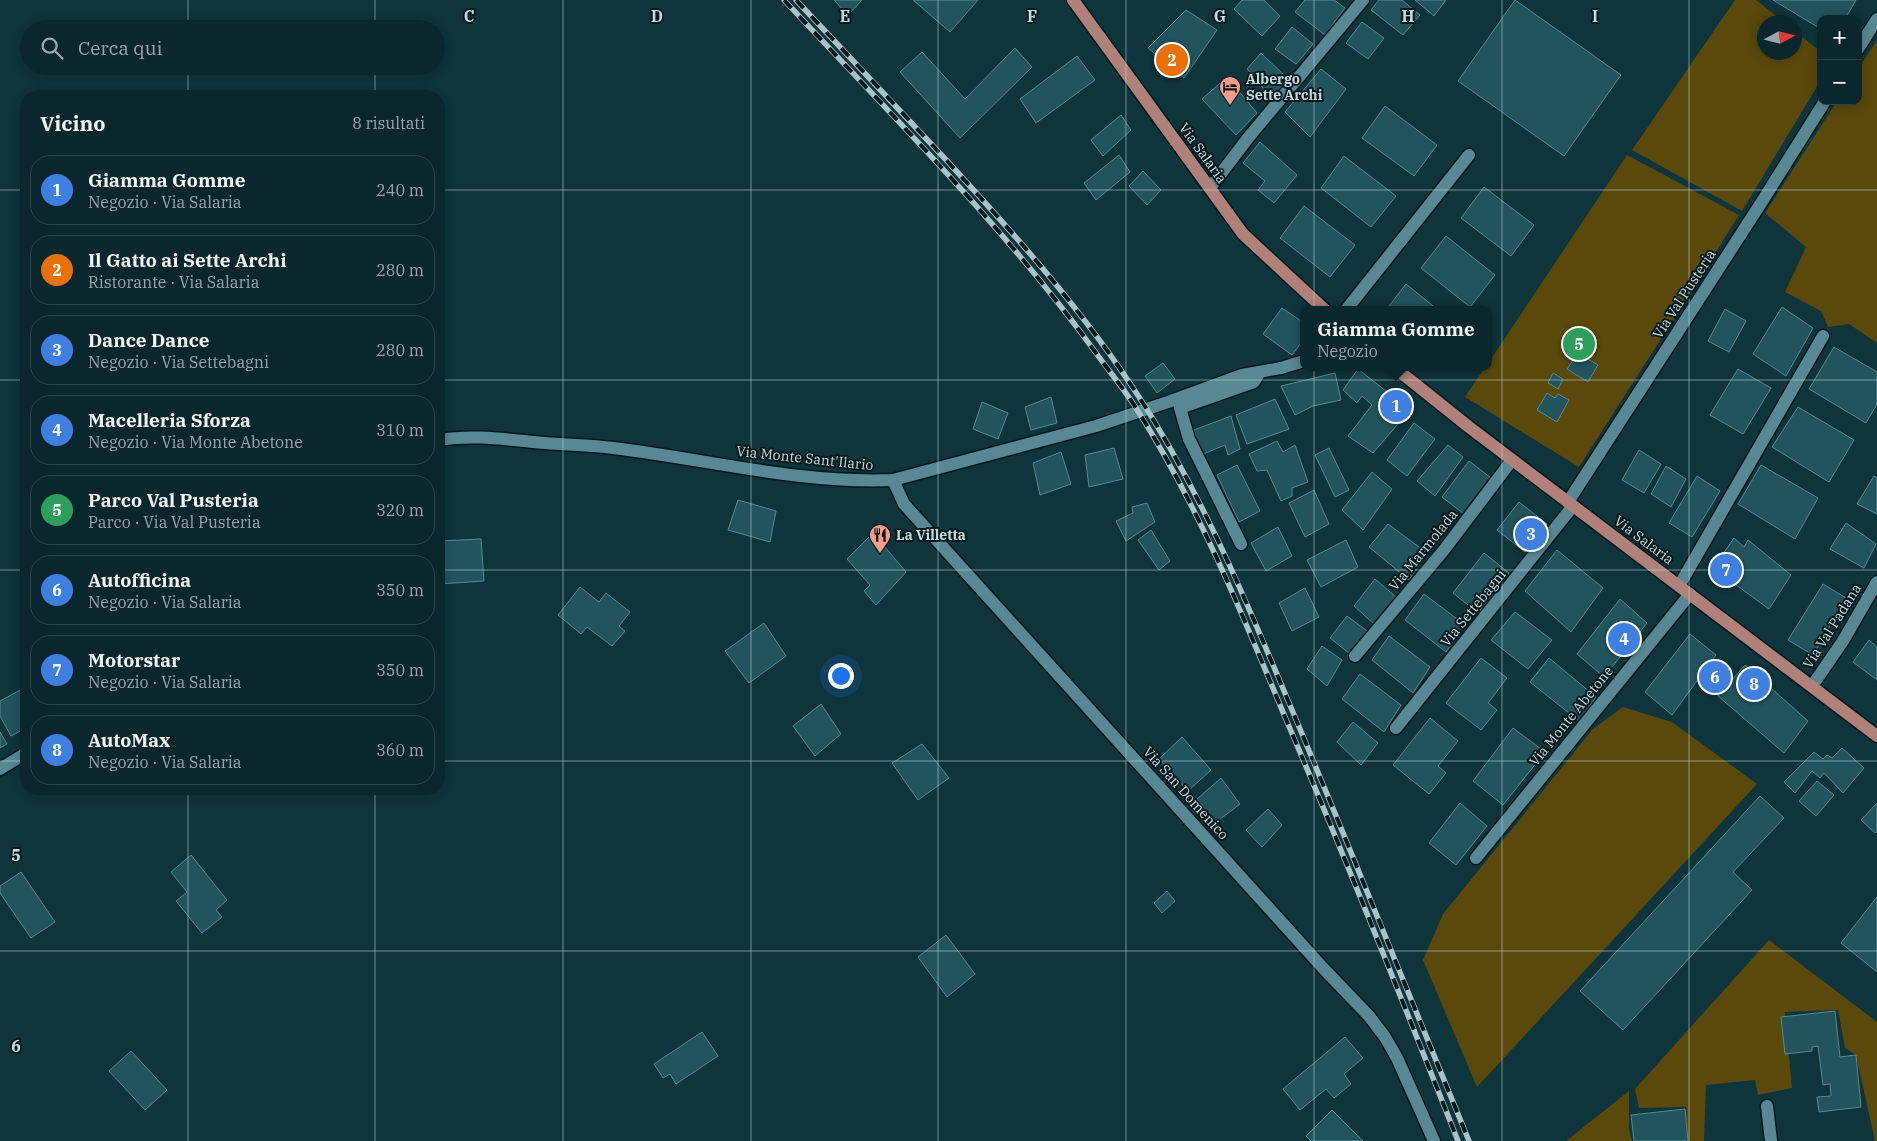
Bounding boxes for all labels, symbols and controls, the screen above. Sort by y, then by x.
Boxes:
text: C [464,6,474,26]
text: D [651,6,663,26]
text: E [840,6,850,26]
text: F [1027,6,1037,26]
text: G [1214,6,1226,26]
text: H [1402,6,1415,26]
text: I [1592,6,1598,26]
north arrow [1757,15,1802,60]
map controls [1817,15,1862,105]
button: + [1817,15,1862,60]
search box [20,20,445,75]
icon: search [38,34,66,62]
text: Cerca qui [78,36,162,60]
pin: 2 [1156,41,1188,79]
button: − [1817,60,1862,105]
place label: Albergo Sette Archi [1246,70,1323,104]
hotel icon: Albergo Sette Archi [1218,75,1242,106]
text: Vicino [40,109,106,137]
text: 8 risultati [352,113,425,133]
street label: Via Salaria [1175,119,1231,187]
text: Giamma Gomme [88,168,246,192]
text: 1 [52,180,62,200]
text: 240 m [376,180,424,200]
text: Negozio · Via Salaria [88,192,242,212]
street label: Via Val Pusteria [1648,246,1720,342]
text: Il Gatto ai Sette Archi [88,248,287,272]
text: 2 [52,260,62,280]
text: 280 m [376,260,424,280]
text: Ristorante · Via Salaria [88,272,259,292]
popup [1300,306,1492,371]
text: Giamma Gomme [1317,317,1475,341]
pin: 5 [1563,325,1595,363]
text: Dance Dance [88,328,210,352]
text: 3 [52,340,62,360]
text: 280 m [376,340,424,360]
text: Negozio [1317,341,1378,361]
text: Negozio · Via Settebagni [88,352,269,372]
pin: 1 [1380,387,1412,425]
text: Macelleria Sforza [88,408,251,432]
text: 4 [52,420,62,440]
text: 310 m [376,420,424,440]
text: Negozio · Via Monte Abetone [88,432,303,452]
street label: Via Monte Sant'Ilario [736,442,874,474]
text: Parco Val Pusteria [88,488,259,512]
text: 5 [52,500,62,520]
text: 320 m [376,500,424,520]
street label: Via Marmolada [1385,505,1462,594]
text: Parco · Via Val Pusteria [88,512,261,532]
street label: Via Salaria [1611,512,1678,569]
pin: 3 [1515,515,1547,553]
restaurant icon: La Villetta [868,523,892,554]
place label: La Villetta [896,526,966,544]
pin: 7 [1710,551,1742,589]
street label: Via Settebagni [1436,566,1510,650]
text: Autofficina [88,568,191,592]
text: 6 [52,580,62,600]
text: 350 m [376,580,424,600]
street label: Via Val Padana [1799,580,1865,672]
text: Negozio · Via Salaria [88,592,242,612]
pin: 4 [1608,620,1640,658]
text: Motorstar [88,648,180,672]
pin: 6 [1699,658,1731,696]
text: 7 [52,660,62,680]
text: 350 m [376,660,424,680]
street label: Via Monte Abetone [1525,662,1617,770]
your location [828,663,854,689]
pin: 8 [1738,665,1770,703]
text: Negozio · Via Salaria [88,672,242,692]
text: AutoMax [88,728,170,752]
text: 8 [52,740,62,760]
text: 360 m [376,740,424,760]
street label: Via San Domenico [1139,743,1233,843]
text: Negozio · Via Salaria [88,752,242,772]
text: 5 [11,845,21,865]
text: 6 [11,1036,21,1056]

